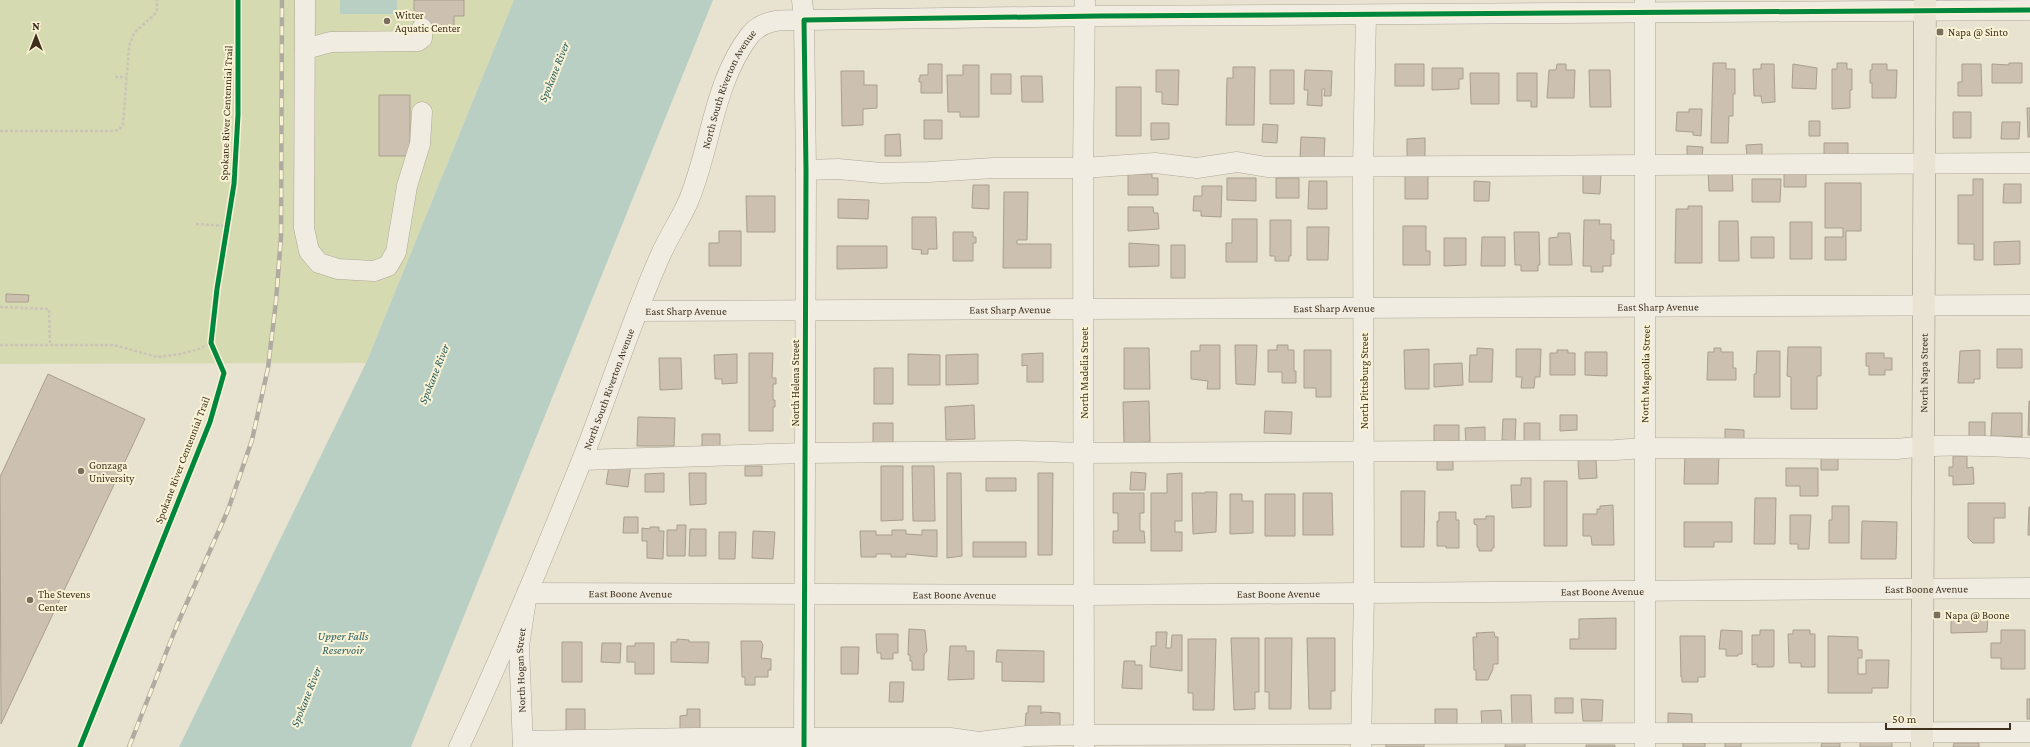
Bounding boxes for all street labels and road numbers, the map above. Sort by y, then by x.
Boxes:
street label: North South Riverton Avenue [699,27,758,150]
street label: Spokane River Centennial Trail [218,45,235,181]
street label: East Sharp Avenue [1617,300,1699,314]
street label: East Sharp Avenue [1293,302,1375,315]
street label: East Sharp Avenue [969,303,1051,316]
street label: East Sharp Avenue [645,305,727,318]
street label: North Magnolia Street [1638,325,1653,423]
street label: North South Riverton Avenue [581,326,636,452]
street label: North Madelia Street [1078,327,1090,419]
street label: North Pittsburg Street [1358,332,1371,429]
street label: North Napa Street [1917,333,1931,413]
street label: North Helena Street [789,339,801,426]
street label: Spokane River Centennial Trail [152,395,213,526]
street label: East Boone Avenue [1885,582,1968,595]
street label: East Boone Avenue [1561,585,1644,597]
street label: East Boone Avenue [589,587,672,600]
street label: East Boone Avenue [1237,587,1320,600]
street label: East Boone Avenue [913,588,996,601]
street label: North Hogan Street [513,627,528,713]

